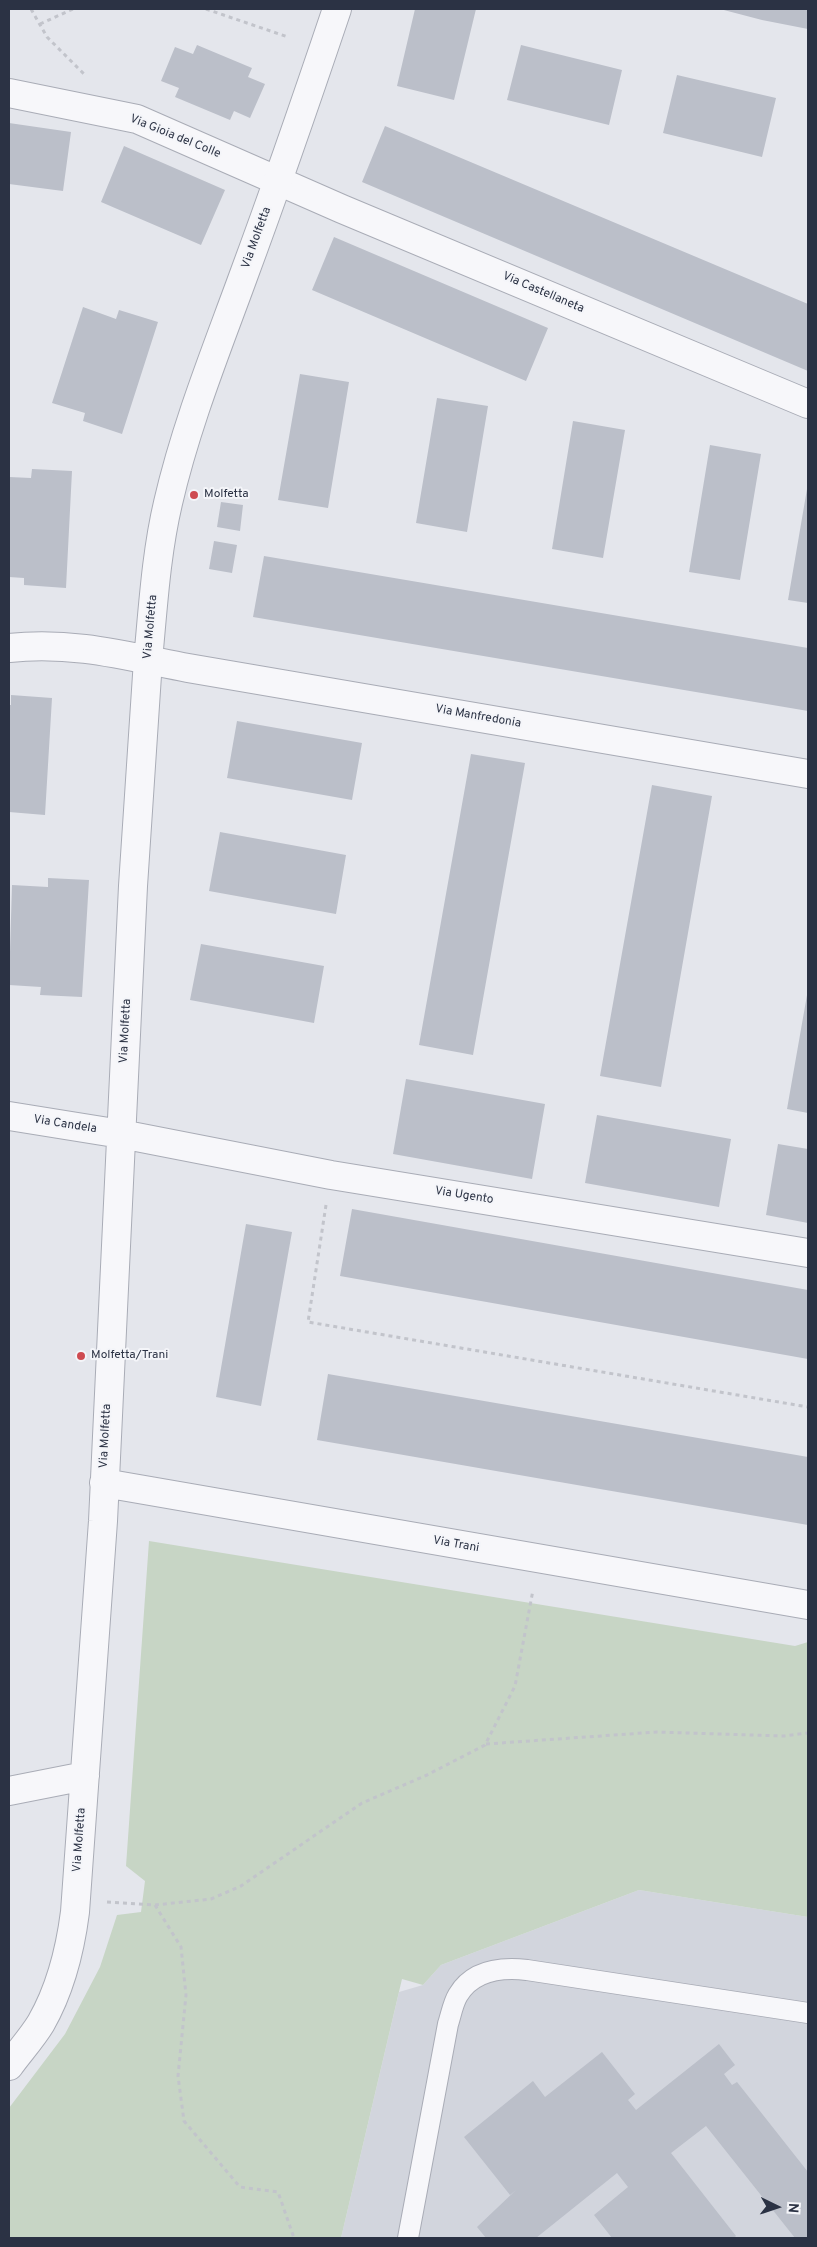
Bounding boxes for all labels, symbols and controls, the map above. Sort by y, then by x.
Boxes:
street label: Via Gioia del Colle [128,112,222,162]
street label: Via Molfetta [239,205,275,271]
street label: Via Castellaneta [500,269,586,317]
place label: Molfetta [204,488,249,502]
marker: Molfetta [188,489,200,501]
street label: Via Molfetta [141,594,161,660]
street label: Via Manfredonia [434,702,522,732]
street label: Via Molfetta [117,998,135,1064]
street label: Via Candela [32,1113,98,1137]
street label: Via Ugento [434,1184,494,1208]
place label: Molfetta/Trani [91,1349,168,1363]
marker: Molfetta/Trani [75,1350,87,1362]
street label: Via Molfetta [97,1403,115,1469]
street label: Via Trani [432,1534,480,1556]
street label: Via Molfetta [71,1807,89,1873]
north arrow [752,2182,802,2232]
text: N [784,2202,801,2214]

